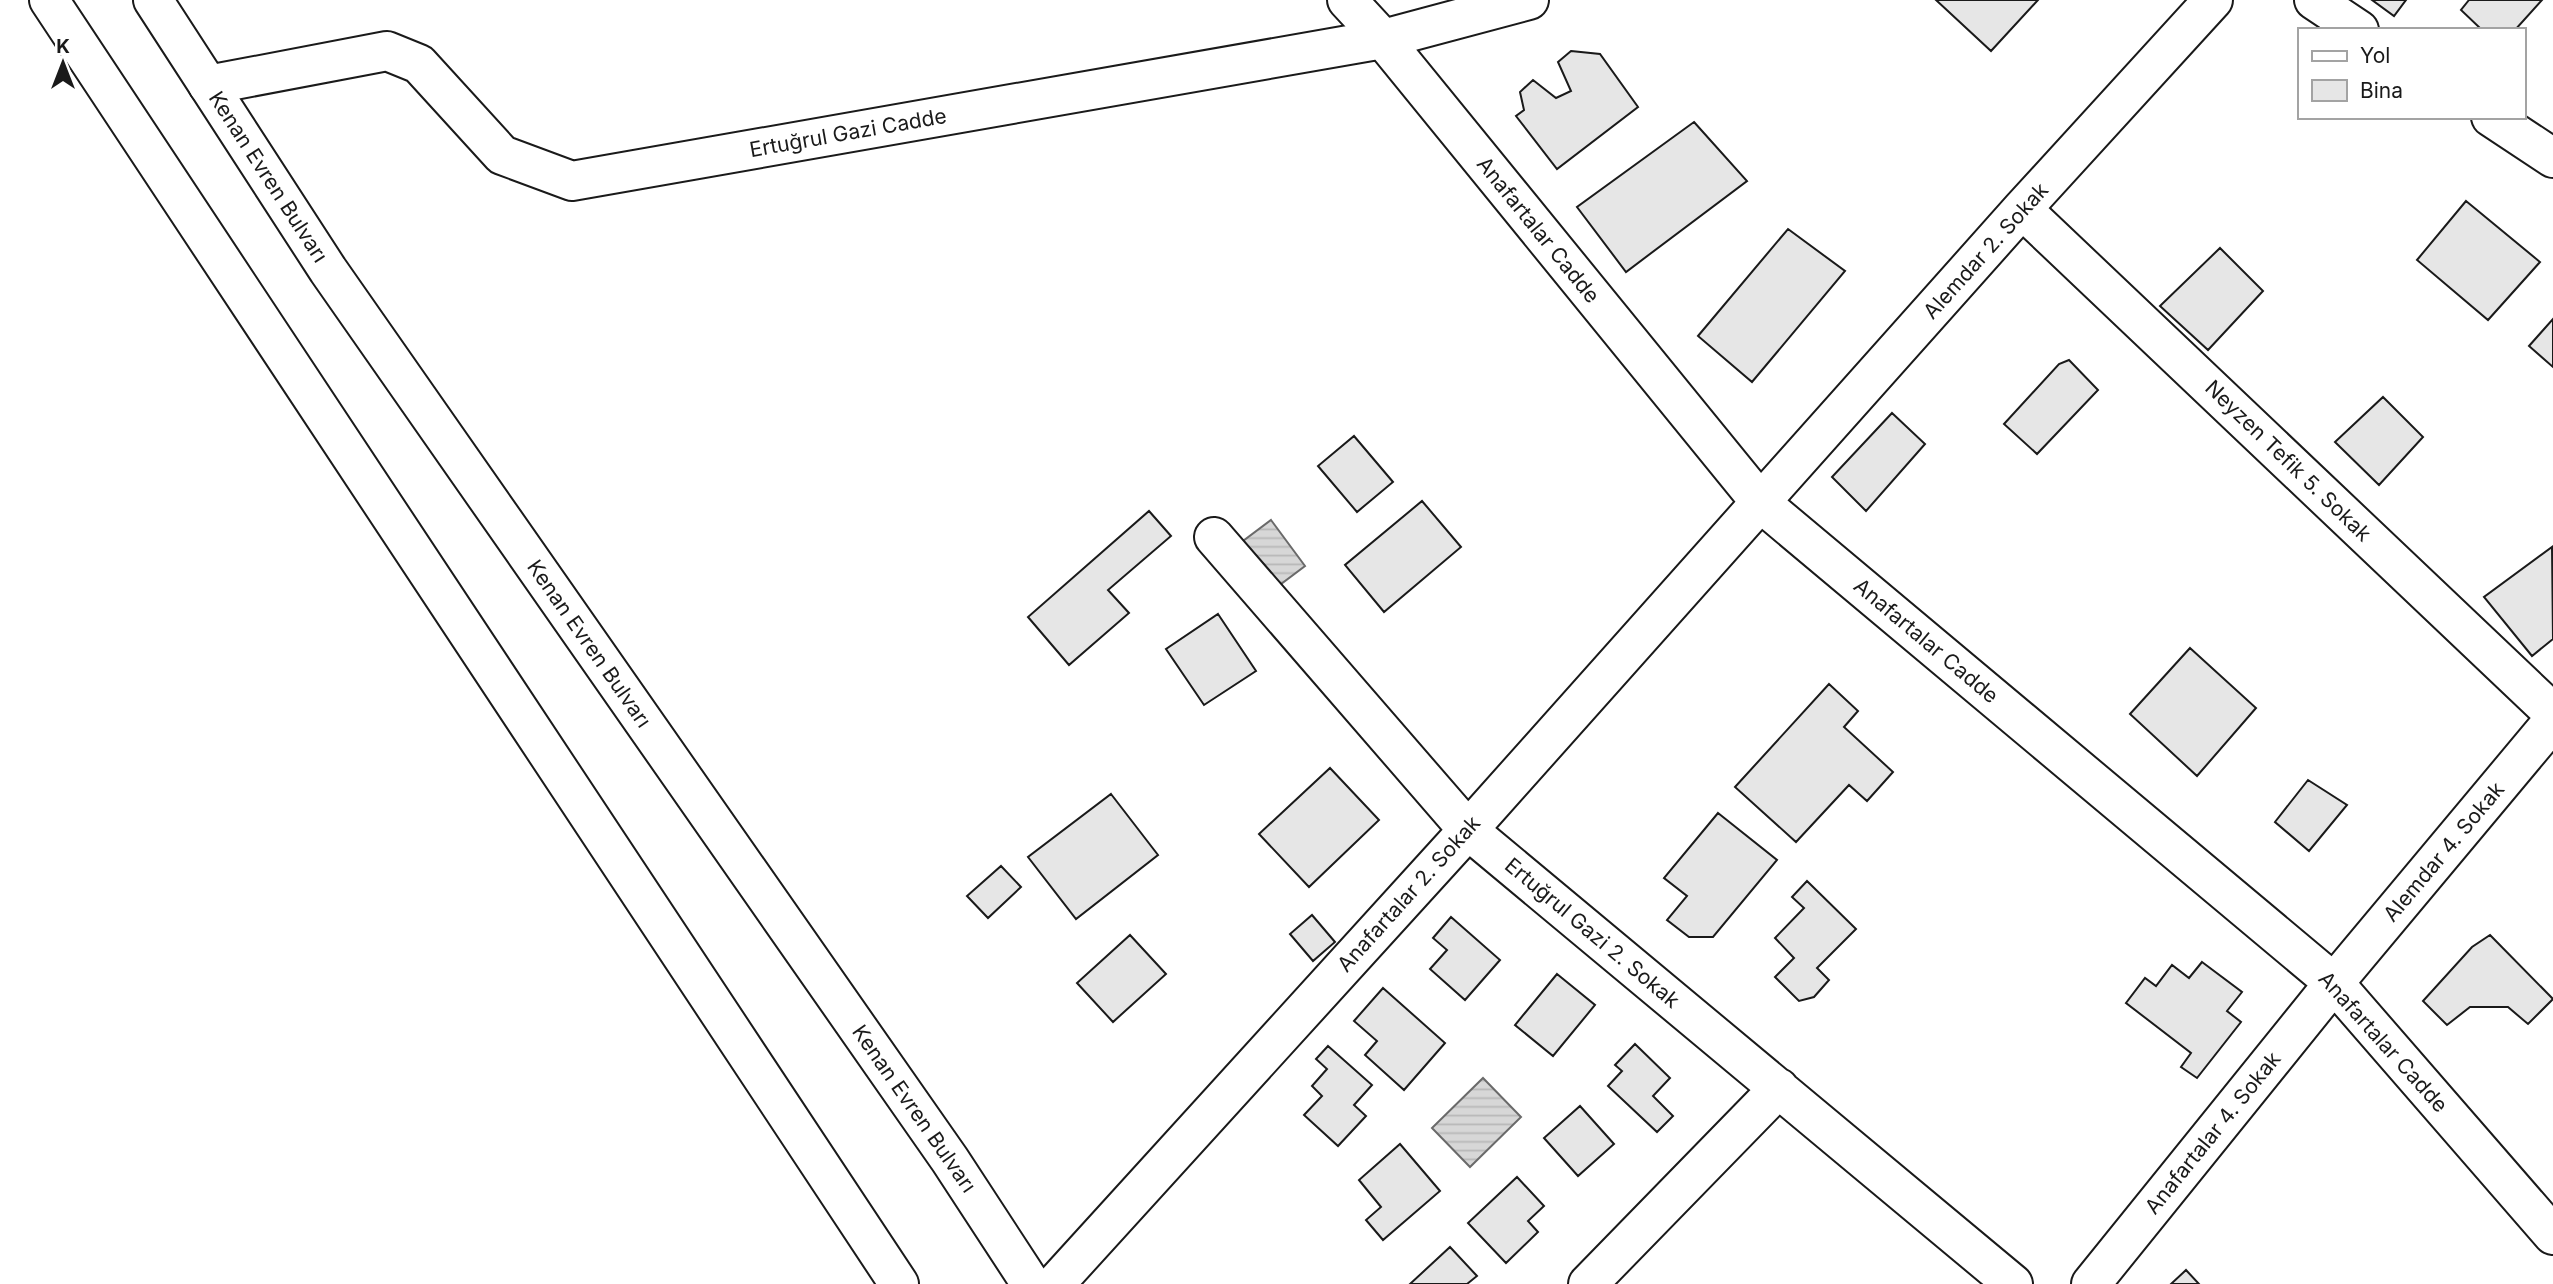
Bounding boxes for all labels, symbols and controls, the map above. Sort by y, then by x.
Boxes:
north arrow [28,28,98,98]
legend [2298,28,2525,119]
text: K [56,35,70,58]
text: Yol [2360,43,2390,68]
text: Bina [2360,78,2403,103]
street label: Kenan Evren Bulvarı [204,87,333,267]
street label: Ertuğrul Gazi Cadde [748,103,948,162]
street label: Anafartalar Cadde [1472,152,1605,308]
street label: Alemdar 2. Sokak [1918,177,2054,324]
street label: Neyzen Tefik 5. Sokak [2200,375,2377,547]
street label: Kenan Evren Bulvarı [522,555,657,732]
street label: Anafartalar Cadde [1849,573,2004,708]
street label: Alemdar 4. Sokak [2378,776,2510,927]
street label: Anafartalar 2. Sokak [1332,810,1486,977]
street label: Ertuğrul Gazi 2. Sokak [1500,852,1685,1013]
street label: Anafartalar Cadde [2314,966,2453,1117]
street label: Kenan Evren Bulvarı [847,1020,982,1197]
street label: Anafartalar 4. Sokak [2140,1046,2286,1219]

